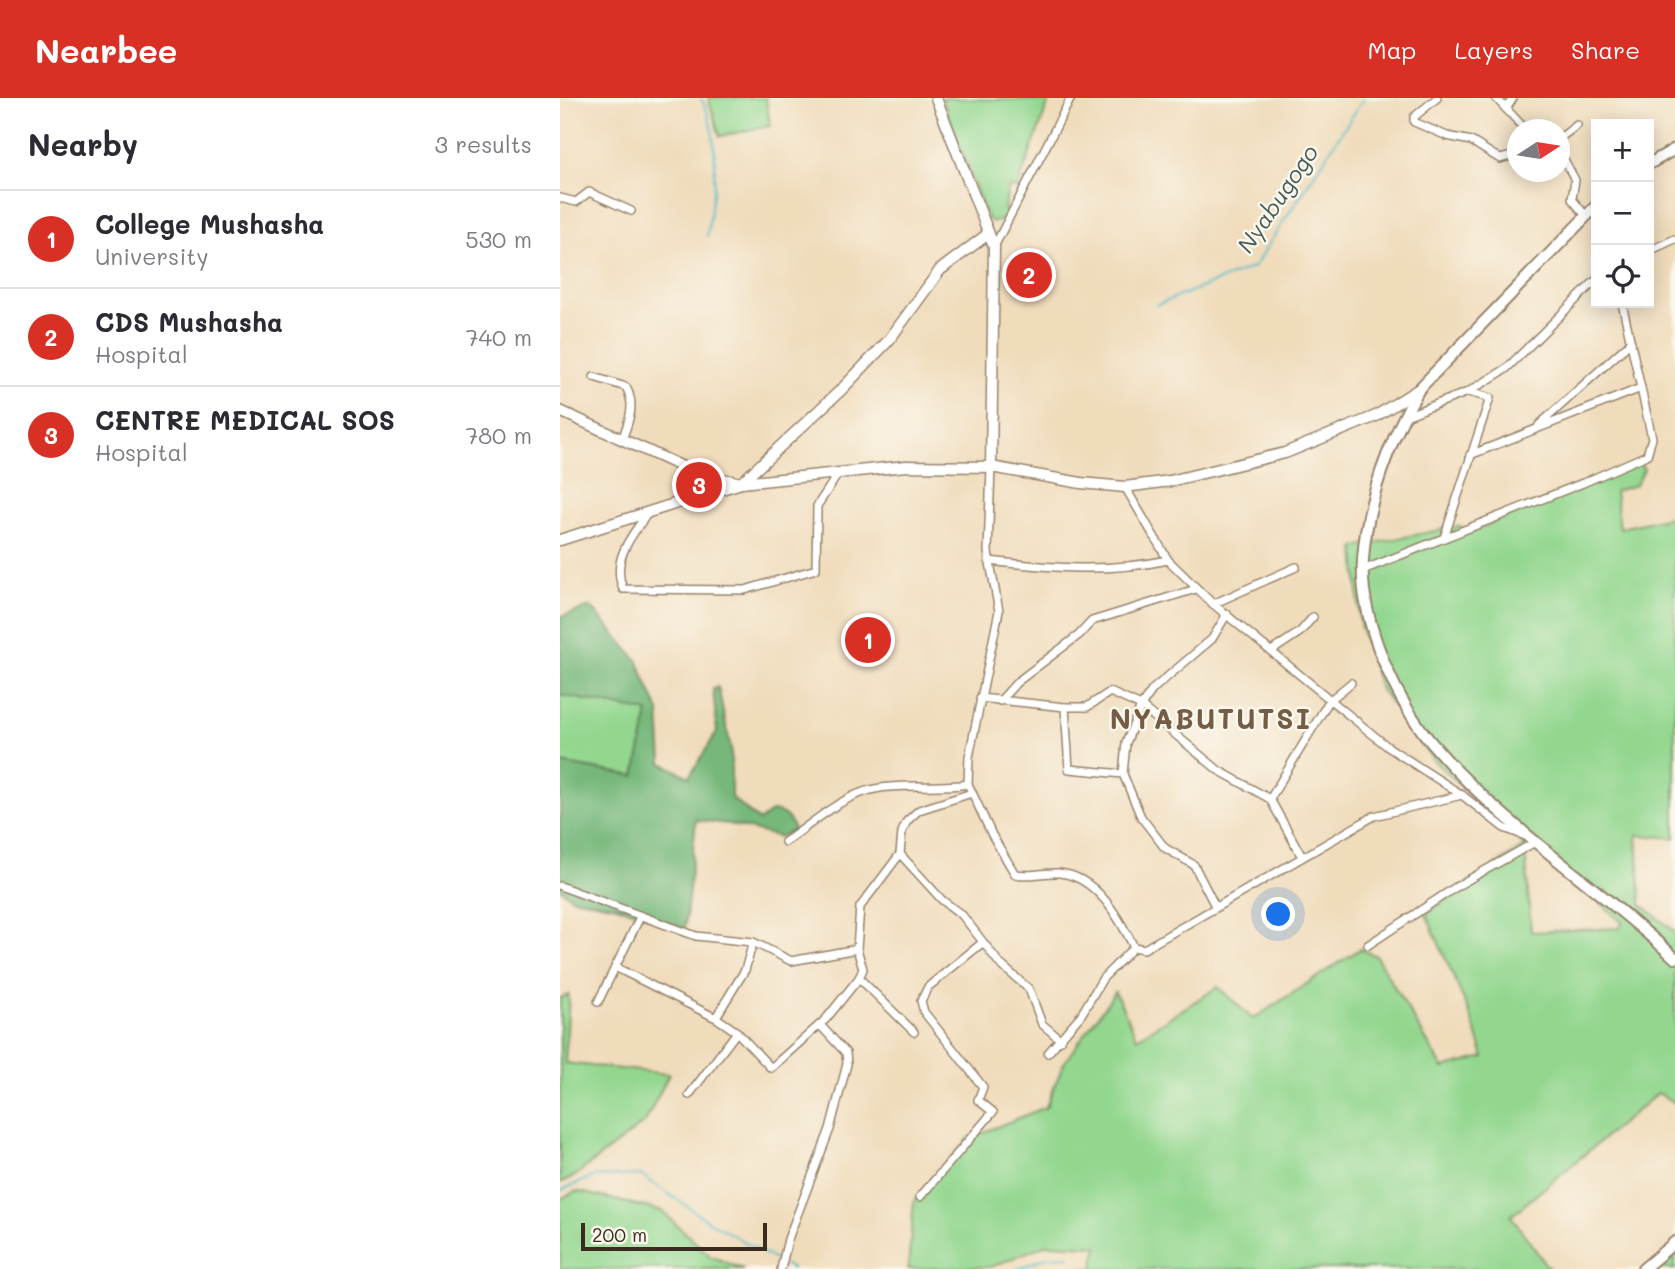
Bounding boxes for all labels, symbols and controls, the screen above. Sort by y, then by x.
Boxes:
text: Nearbee [35,28,178,71]
text: Map [1368,34,1416,65]
text: Layers [1454,34,1533,65]
text: Share [1571,34,1640,65]
north arrow [1507,119,1570,182]
map controls [1591,119,1654,308]
button: + [1591,119,1654,182]
text: Nearby [28,124,138,164]
text: 3 results [435,129,532,159]
water label: Nyabugogo [1230,138,1324,258]
button: − [1591,182,1654,245]
text: College Mushasha [95,207,324,241]
text: 1 [46,224,56,254]
text: 530 m [465,224,532,254]
text: University [95,241,208,271]
button: locate [1591,245,1654,308]
pin: 2 [1006,249,1052,301]
text: CDS Mushasha [95,305,283,339]
text: 2 [45,322,57,352]
text: 740 m [466,322,532,352]
text: Hospital [95,339,188,369]
text: CENTRE MEDICAL SOS [95,403,395,437]
text: 3 [44,420,58,450]
text: 780 m [465,420,532,450]
text: Hospital [95,437,188,467]
pin: 3 [676,459,722,511]
pin: 1 [845,614,891,666]
district label: NYABUTUTSI [1110,700,1312,736]
your location [1261,897,1295,931]
scale bar [581,1220,766,1252]
text: 200 m [592,1222,647,1247]

